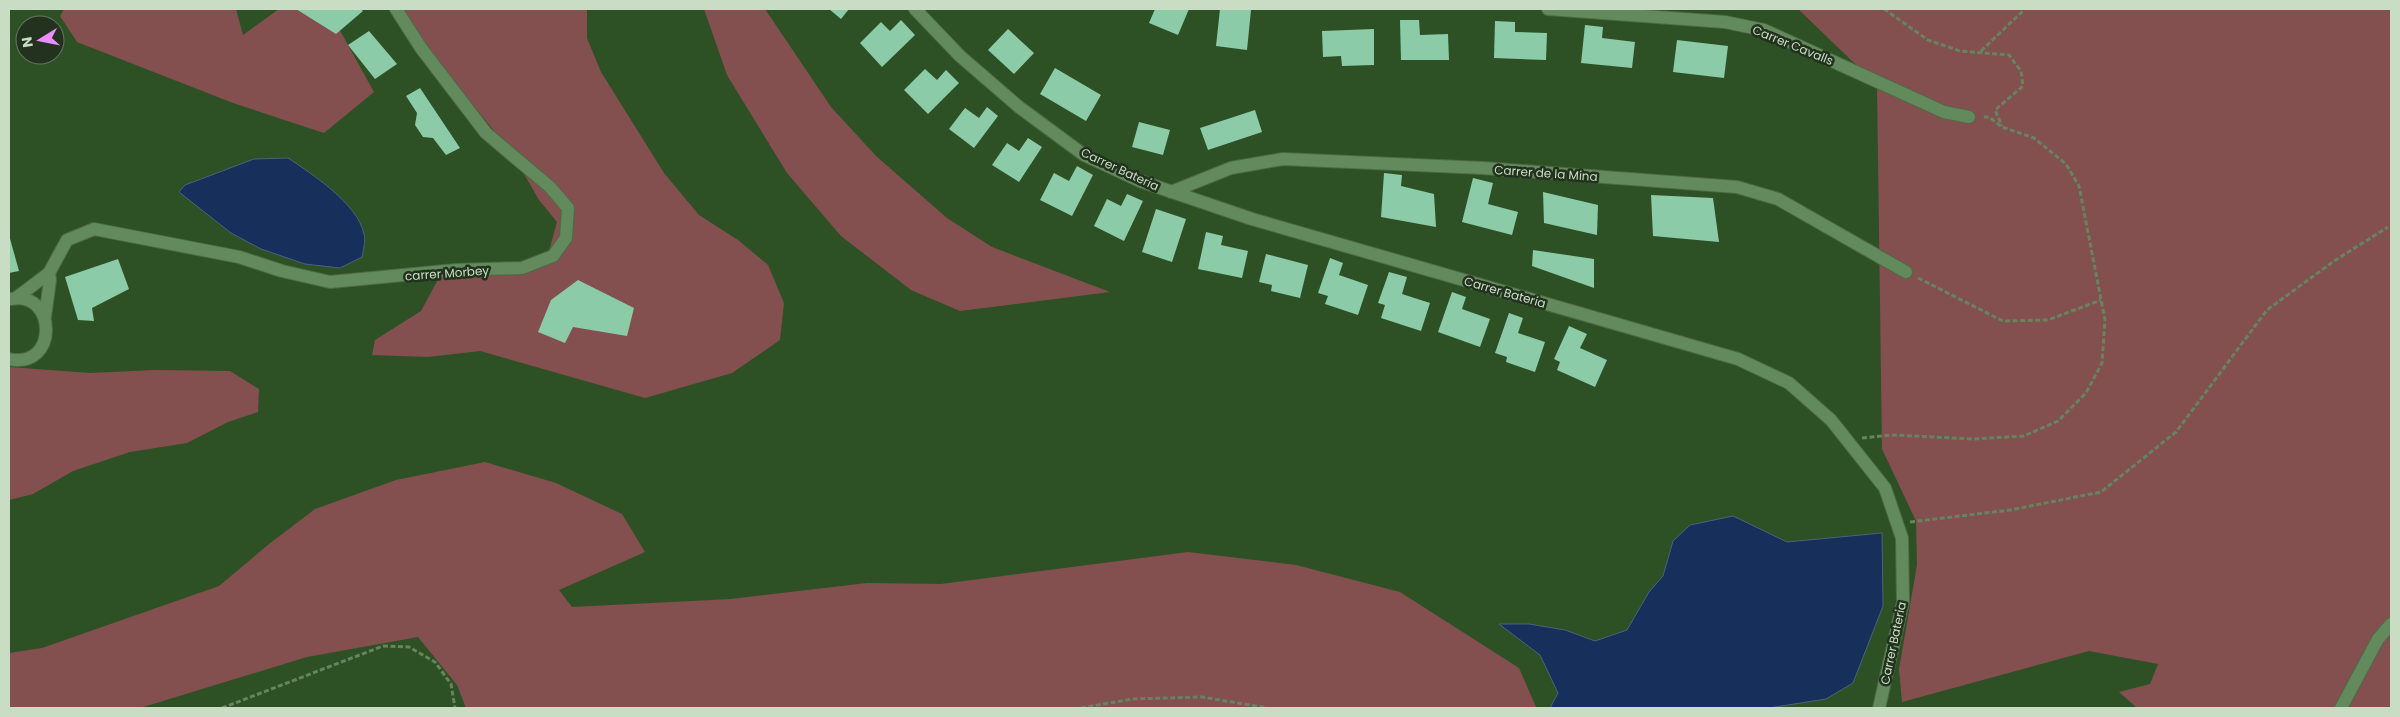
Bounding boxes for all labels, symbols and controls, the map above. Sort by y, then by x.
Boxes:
north arrow [15,15,65,65]
street label: Carrer Cavalls [1750,21,1836,69]
text: N [16,35,38,49]
street label: Carrer Bateria [1078,143,1162,195]
street label: Carrer de la Mina [1494,161,1598,185]
street label: carrer Morbey [404,262,490,284]
street label: Carrer Bateria [1462,272,1548,312]
street label: Carrer Bateria [1876,600,1910,686]

